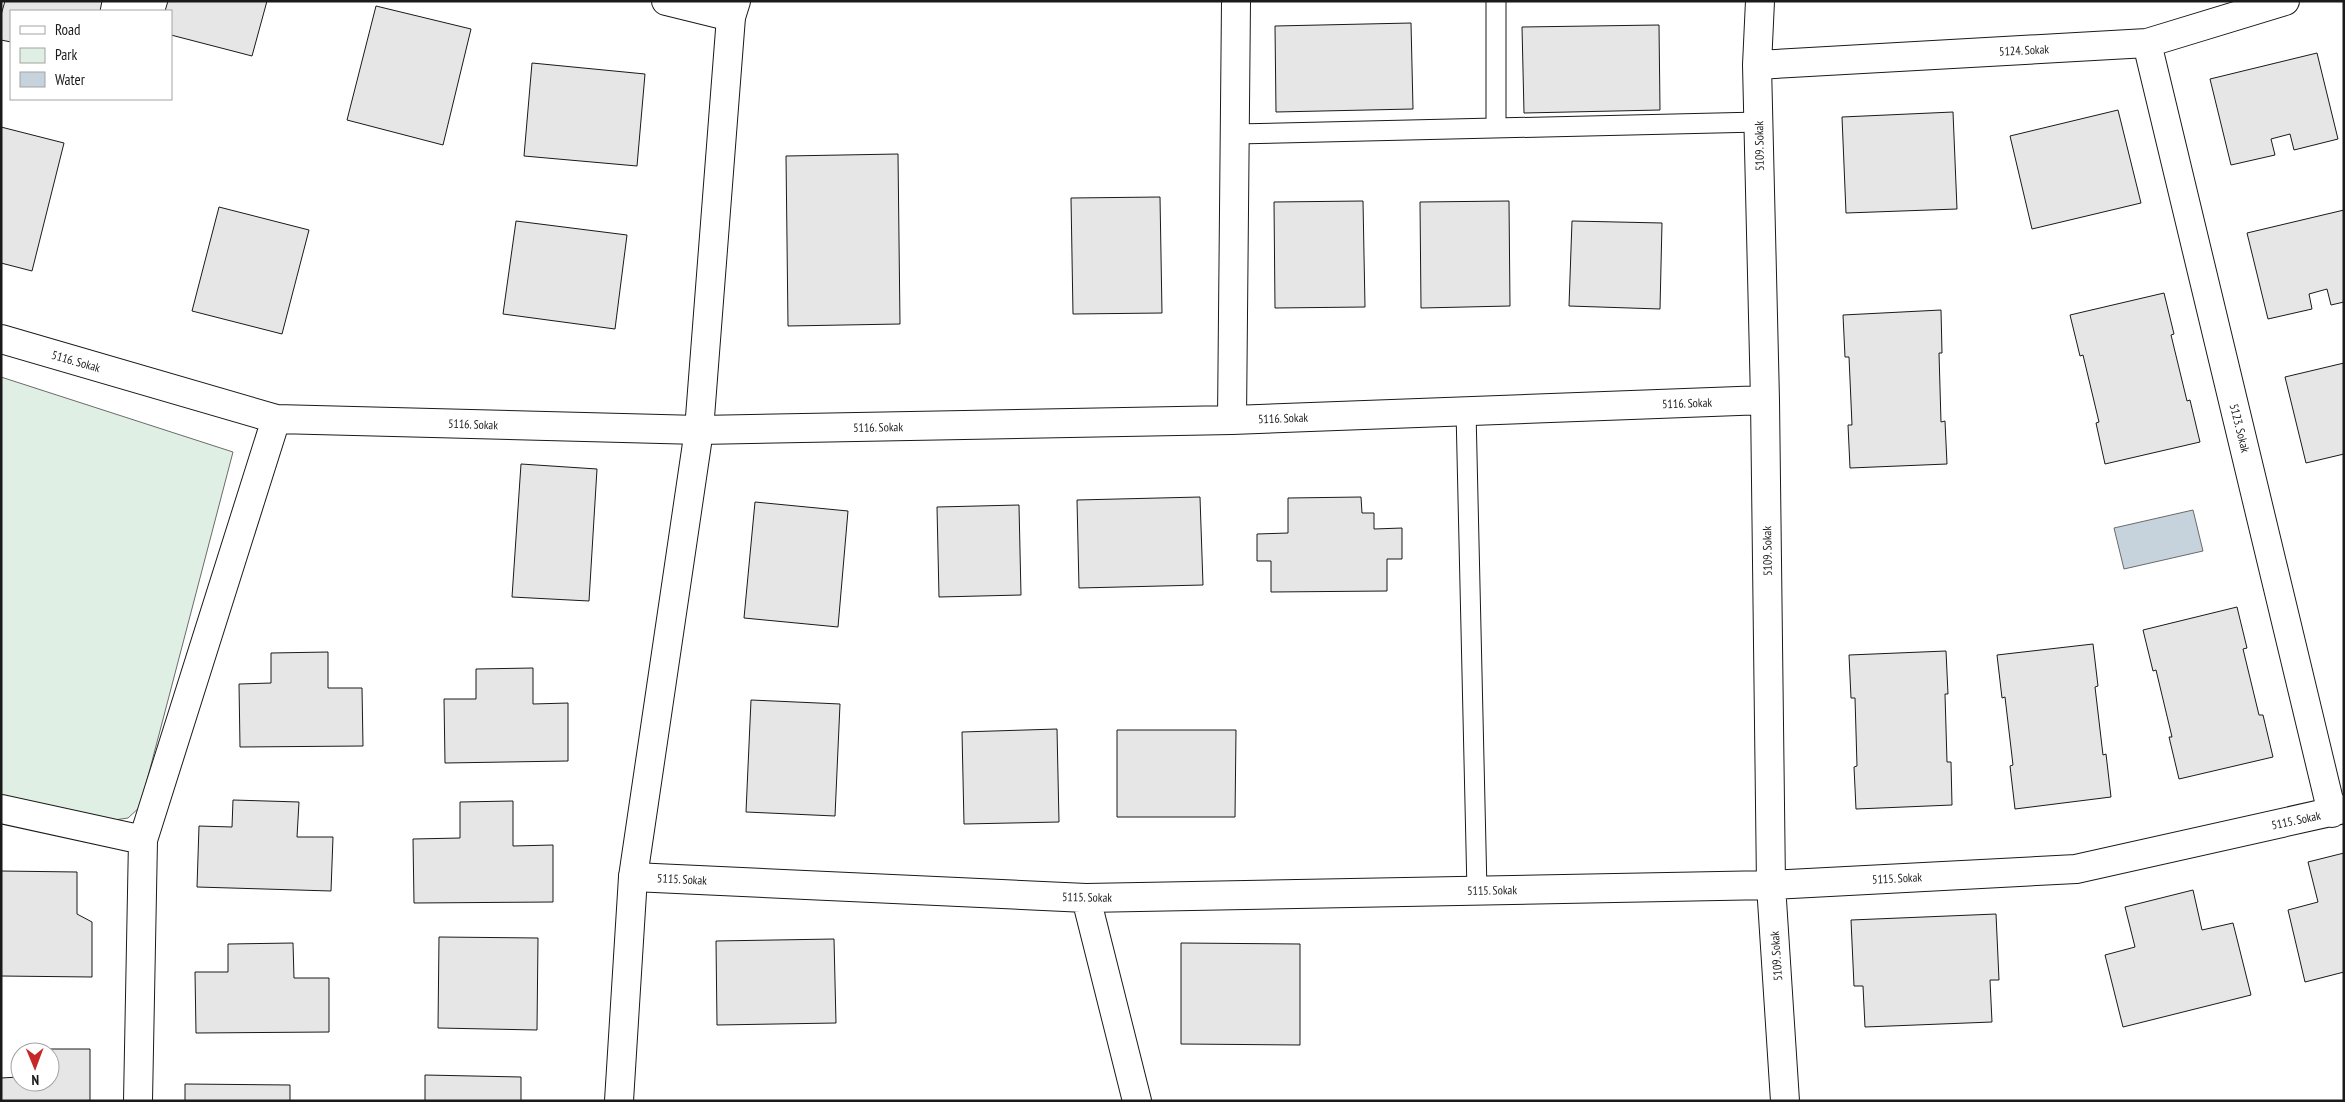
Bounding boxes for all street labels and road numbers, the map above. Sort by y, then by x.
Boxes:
street label: 5124. Sokak [1999,41,2050,59]
street label: 5109. Sokak [1751,121,1767,171]
street label: 5116. Sokak [50,347,102,375]
street label: 5116. Sokak [1662,395,1713,411]
street label: 5123. Sokak [2227,402,2253,454]
street label: 5116. Sokak [1258,410,1309,426]
street label: 5116. Sokak [448,416,499,432]
street label: 5116. Sokak [853,419,903,435]
street label: 5109. Sokak [1759,526,1775,576]
street label: 5115. Sokak [2270,807,2322,833]
street label: 5115. Sokak [1872,869,1923,887]
street label: 5115. Sokak [657,870,708,888]
street label: 5115. Sokak [1467,882,1517,898]
street label: 5115. Sokak [1062,889,1112,905]
street label: 5109. Sokak [1767,930,1785,981]

